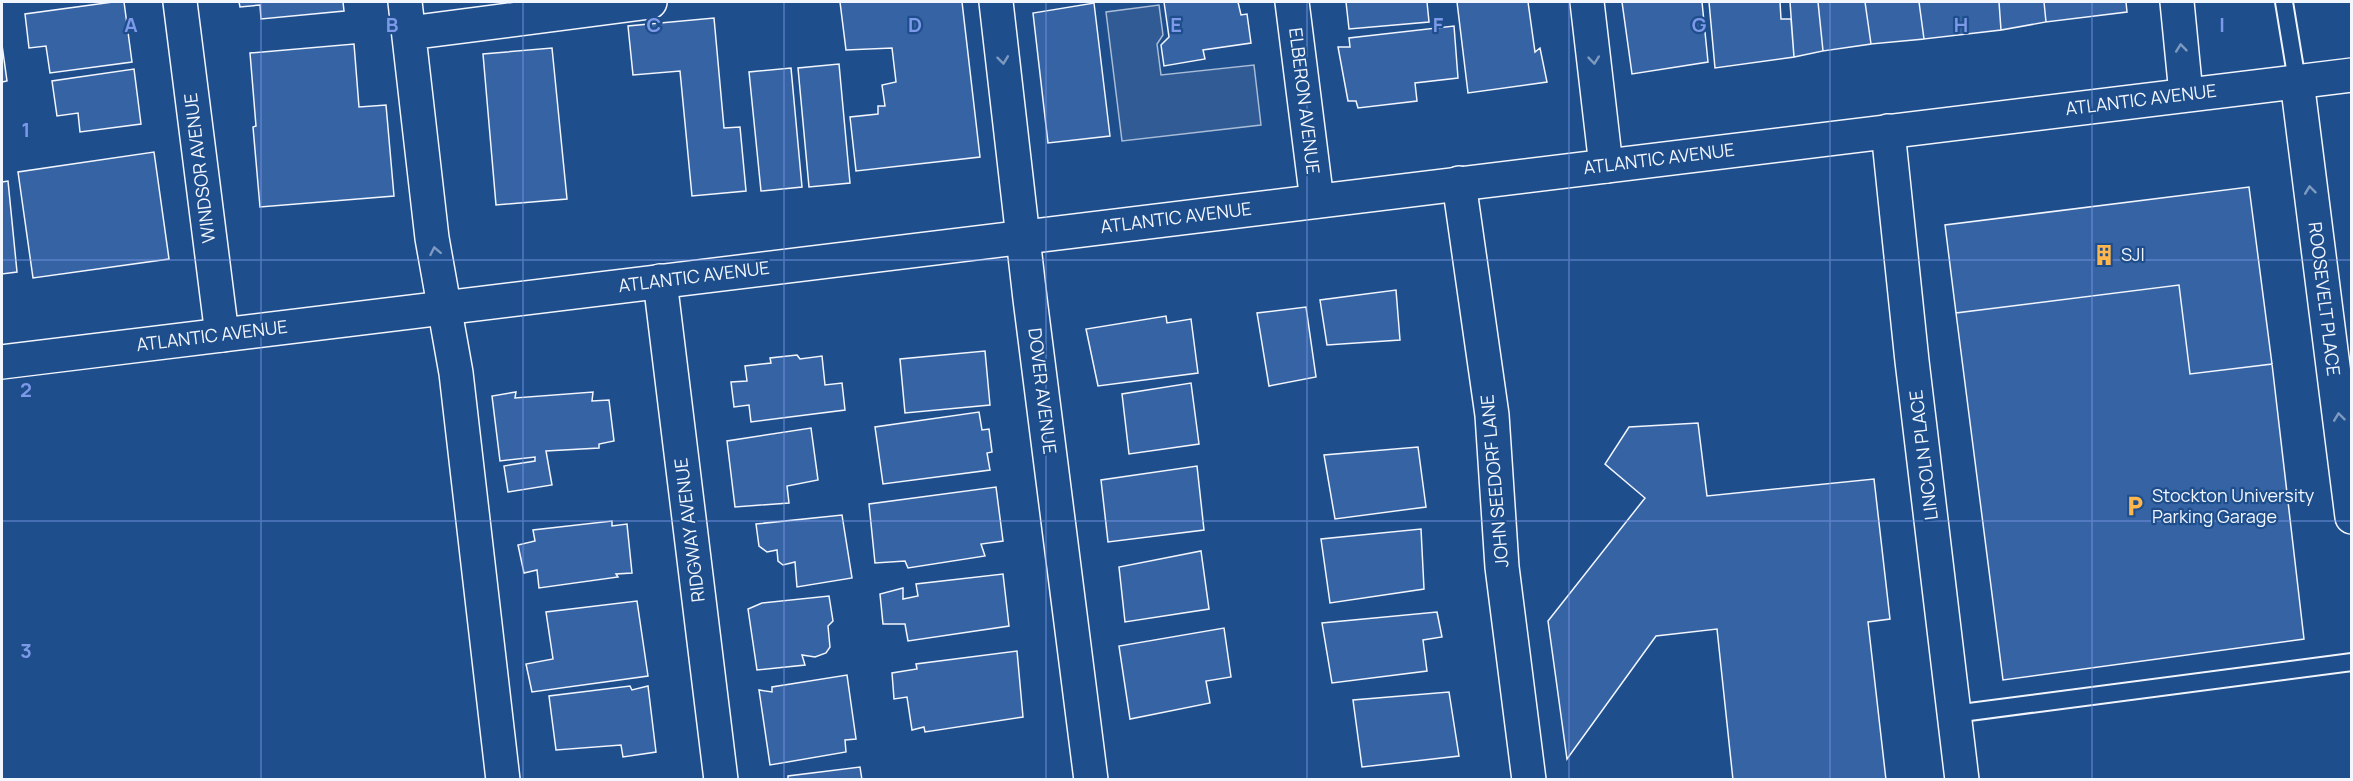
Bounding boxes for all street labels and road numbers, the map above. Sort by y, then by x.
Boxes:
street label: ELBERON AVENUE [1284,26,1326,176]
street label: ATLANTIC AVENUE [2064,78,2218,120]
street label: WINDSOR AVENUE [178,92,220,245]
street label: ATLANTIC AVENUE [1582,137,1736,179]
street label: ATLANTIC AVENUE [1099,196,1253,238]
street label: ROOSEVELT PLACE [2304,220,2346,377]
street label: ATLANTIC AVENUE [617,255,771,297]
street label: ATLANTIC AVENUE [135,314,289,356]
street label: DOVER AVENUE [1023,326,1063,455]
street label: LINCOLN PLACE [1903,389,1943,522]
street label: JOHN SEEDORF LANE [1474,394,1514,569]
street label: RIDGWAY AVENUE [668,457,710,604]

